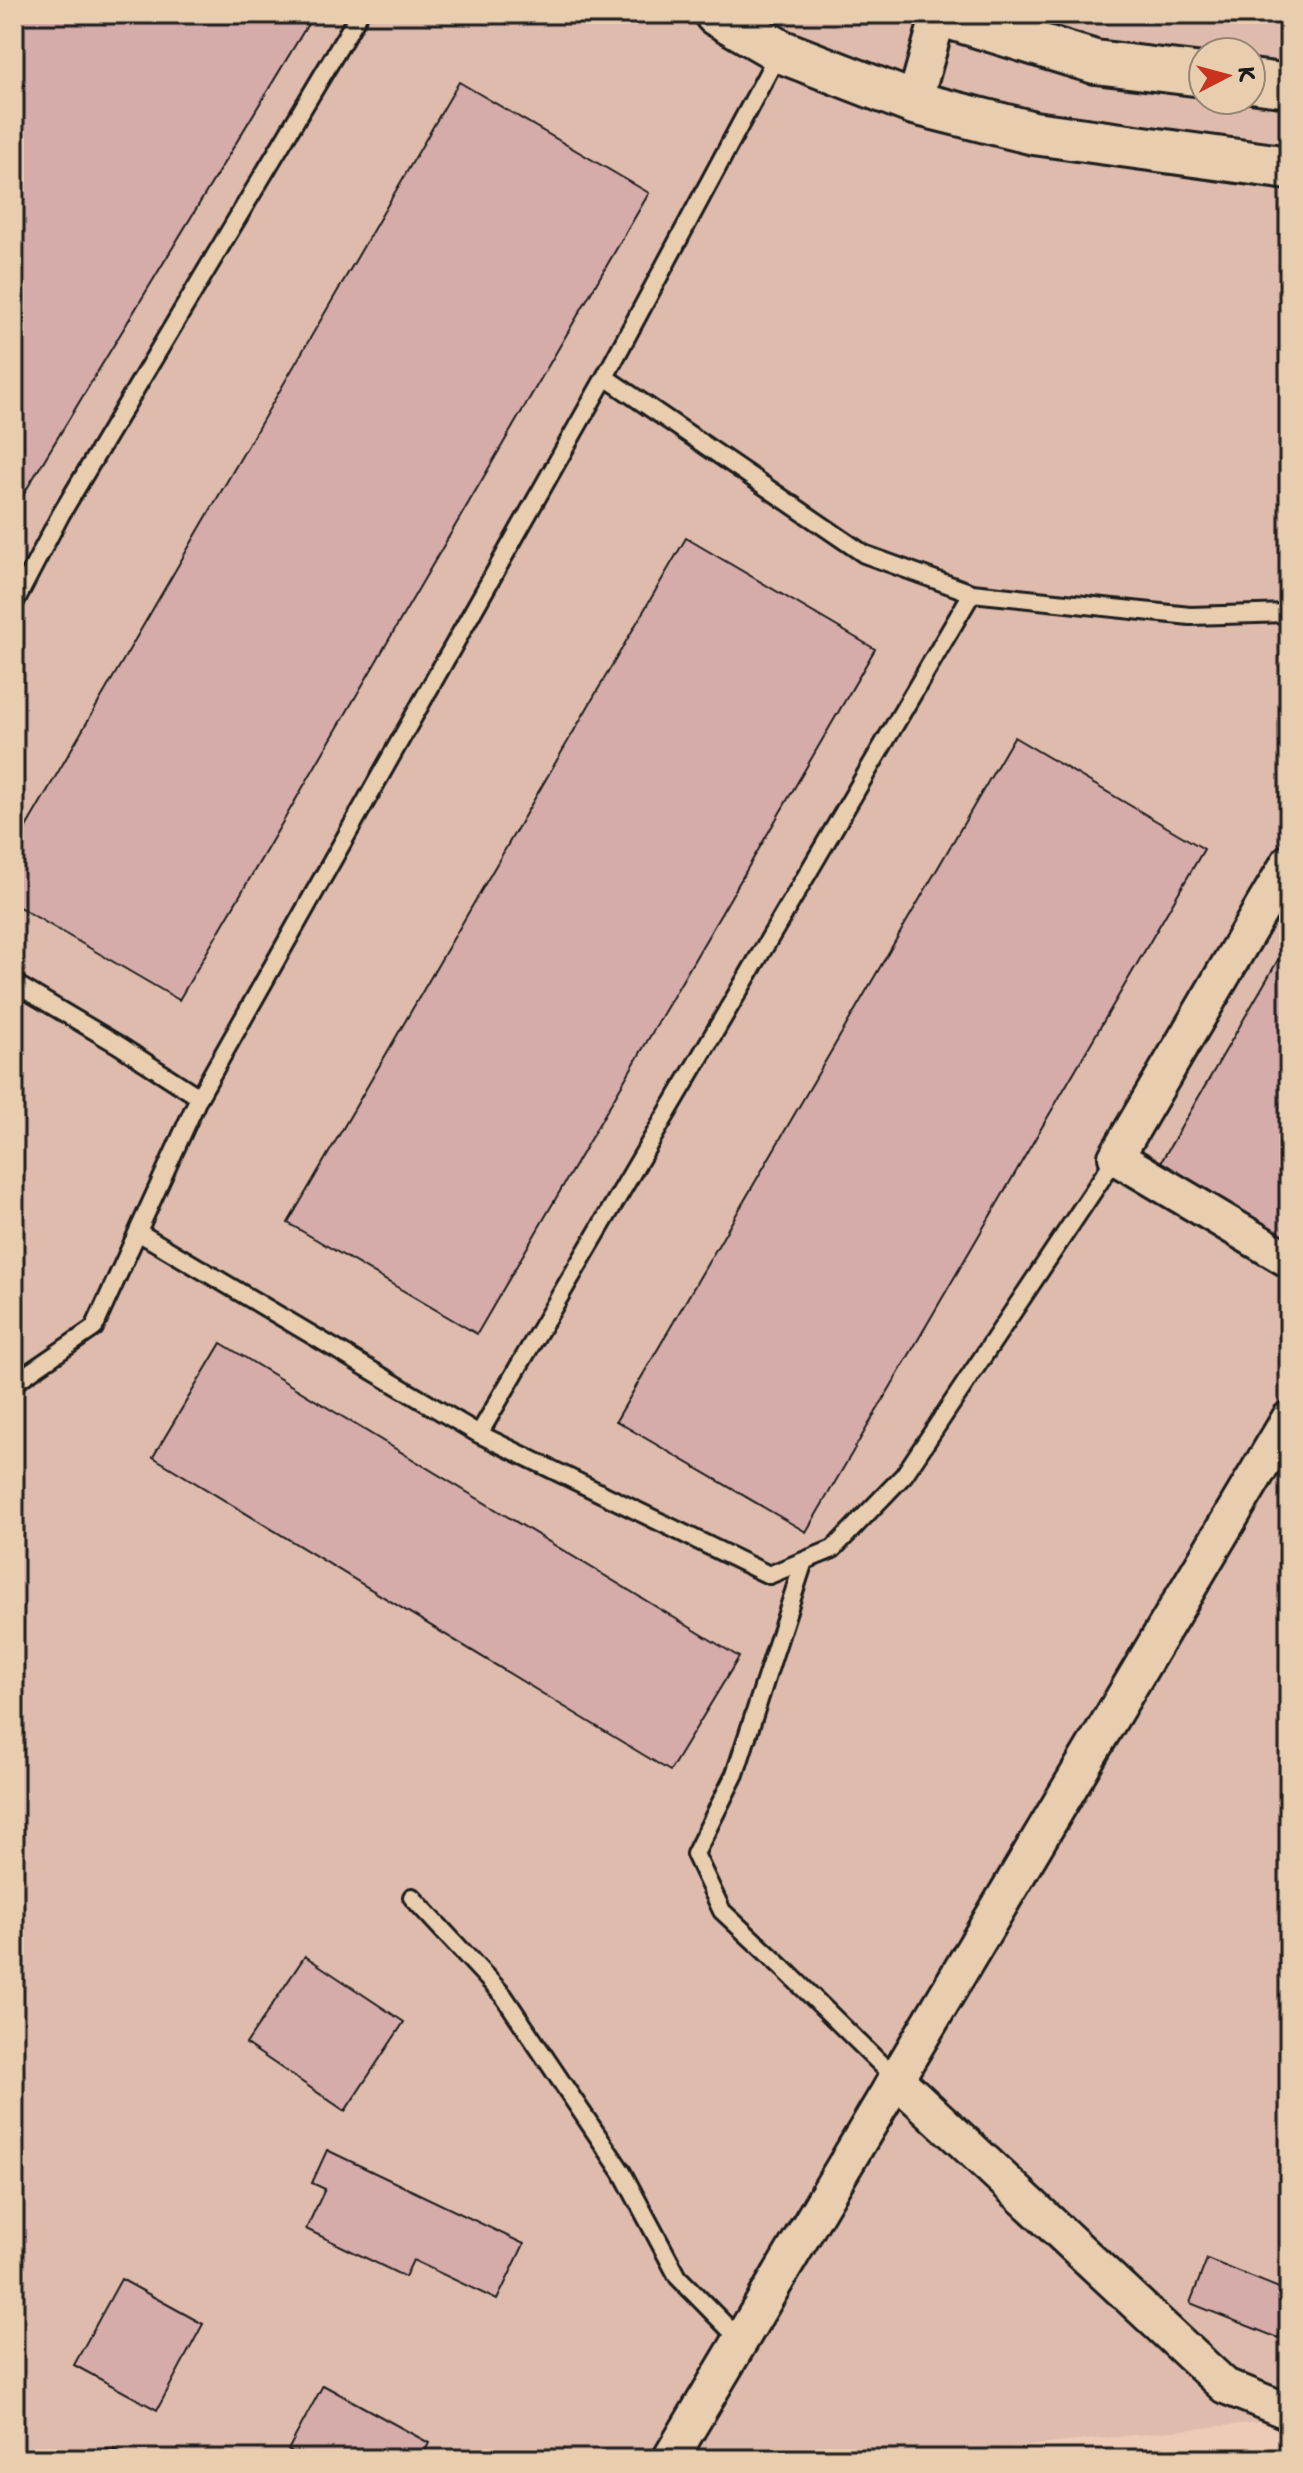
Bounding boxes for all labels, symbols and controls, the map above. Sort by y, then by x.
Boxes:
north arrow [1187,36,1267,116]
text: K [1231,65,1262,83]

